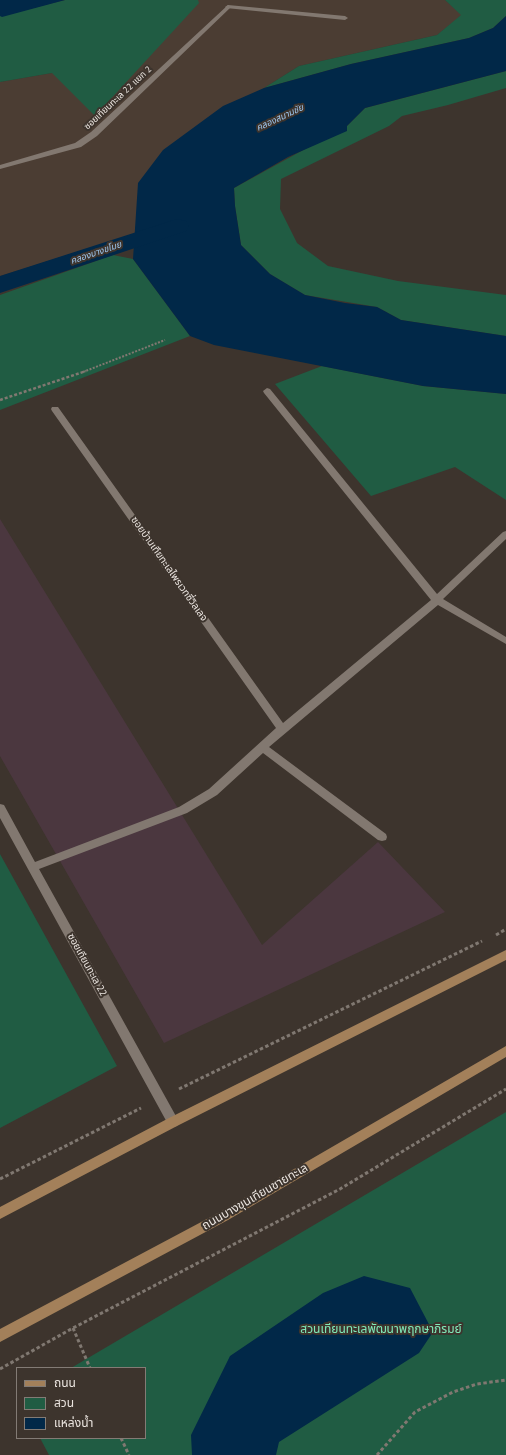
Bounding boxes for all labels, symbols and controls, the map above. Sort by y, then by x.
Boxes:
street label: ซอยเทียนทะเล 22 แยก 2 [82,64,154,132]
water label: คลองสนามชัย [255,102,305,134]
water label: คลองบางขโมย [69,239,123,267]
street label: ซอยบ้านเทียทะเลไพรเวทซี่วิลเลจ [128,514,210,624]
street label: ซอยเทียนทะเล 22 [65,932,109,998]
street label: ถนนบางขุนเทียนชายทะเล [199,1161,311,1233]
park label: สวนเทียนทะเลพัฒนาพฤกษาภิรมย์ [300,1323,462,1337]
legend [16,1367,146,1439]
text: ถนน [54,1375,76,1390]
text: สวน [54,1395,74,1410]
text: แหล่งน้ำ [54,1415,93,1430]

